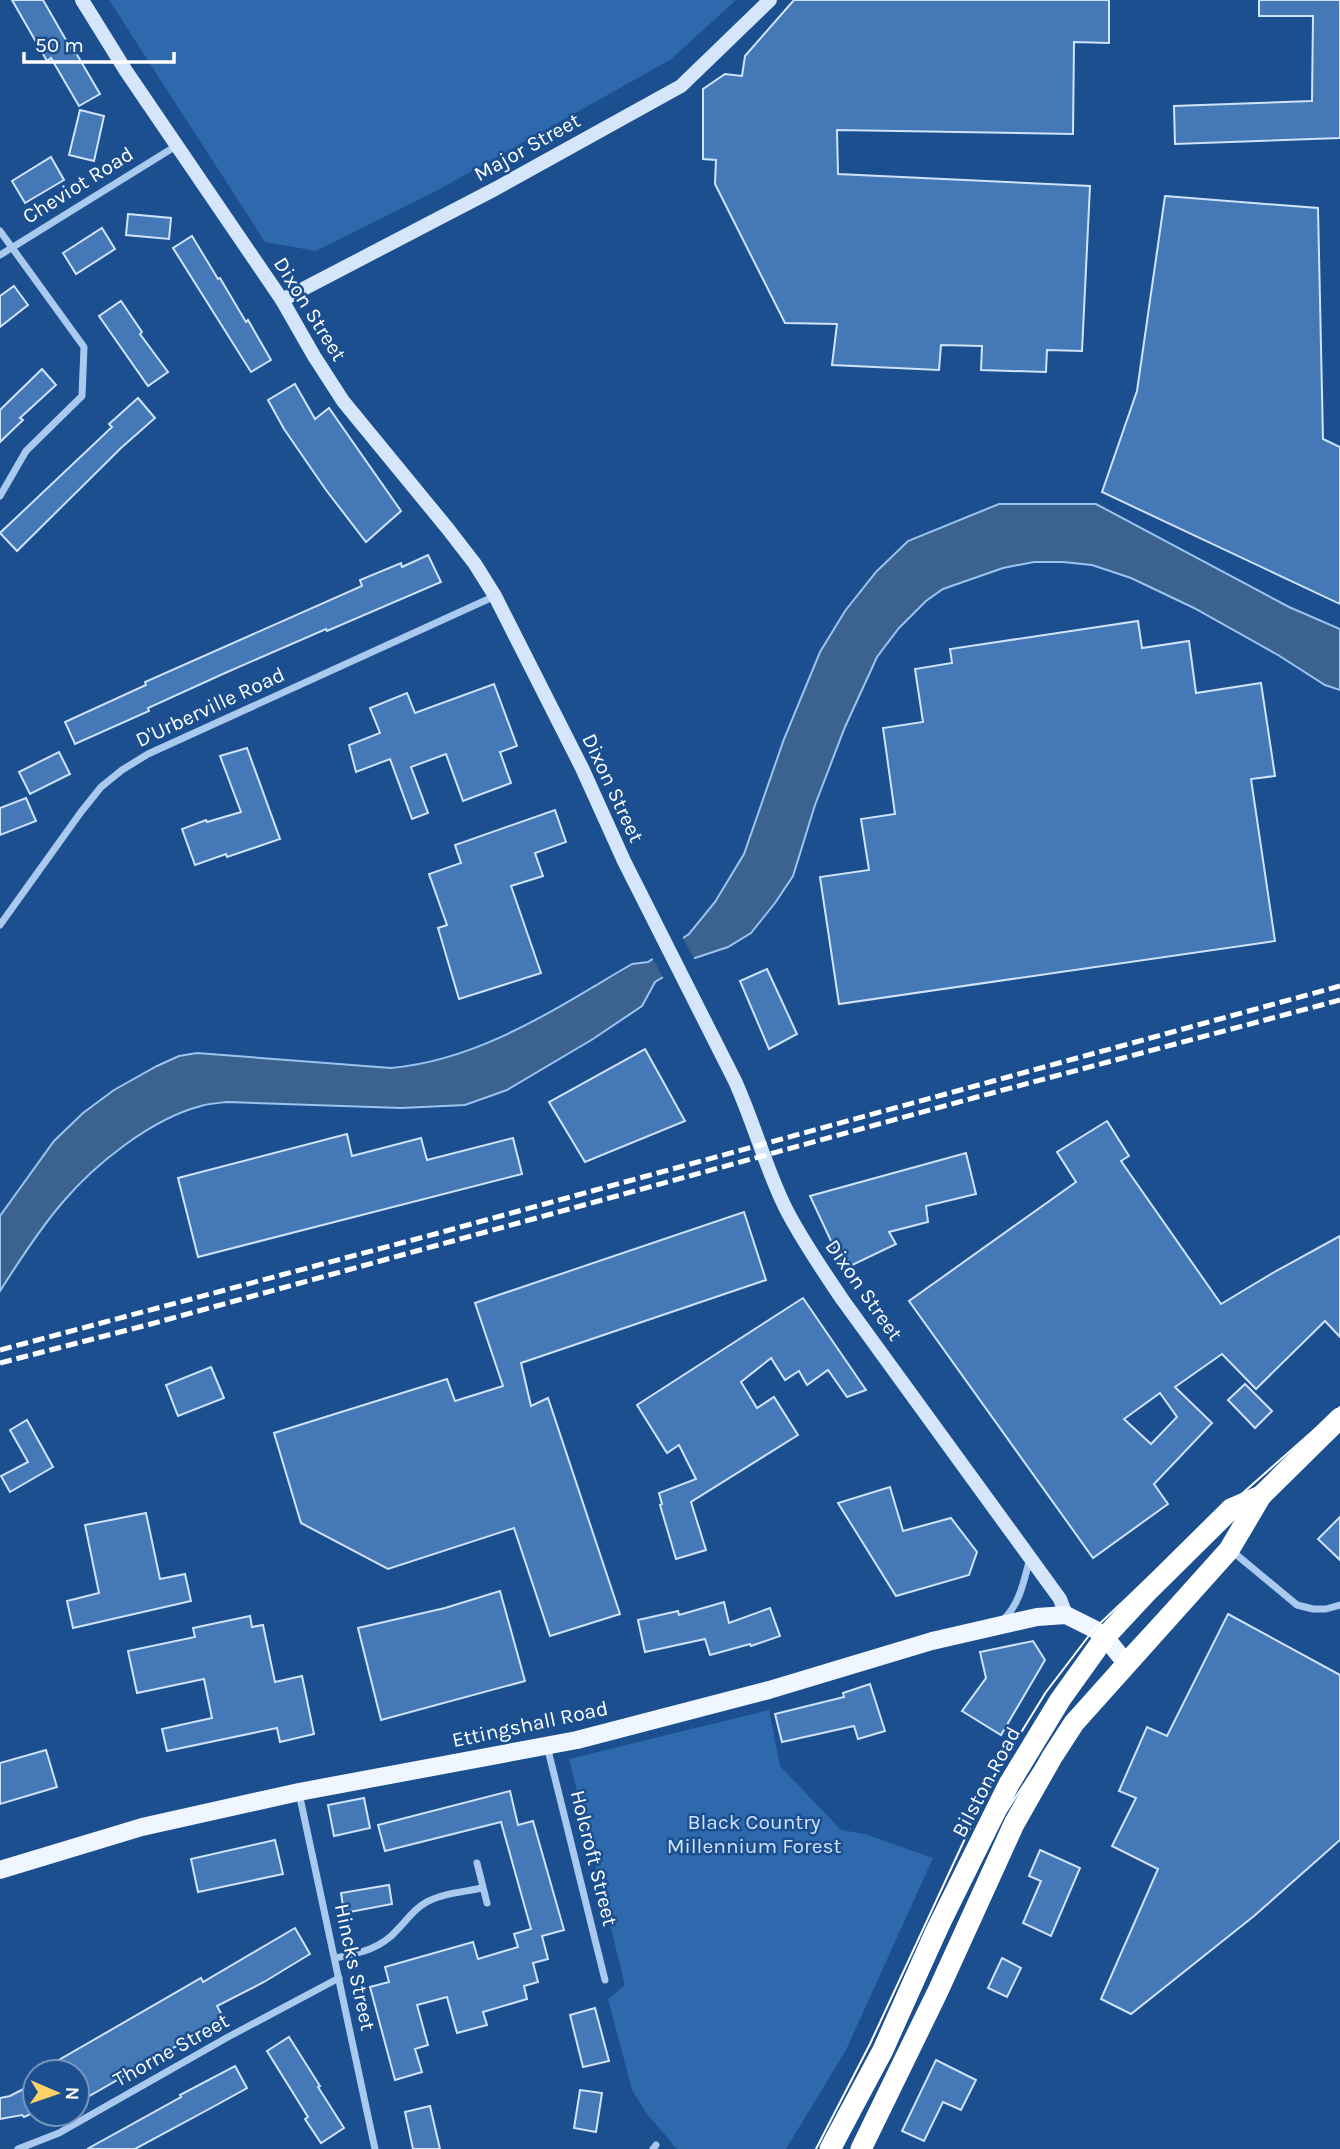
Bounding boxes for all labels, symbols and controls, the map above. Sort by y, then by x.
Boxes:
scale bar [24,21,175,65]
text: 50 m [35,33,84,57]
street label: Major Street [470,108,584,186]
street label: Cheviot Road [18,141,138,229]
street label: Dixon Street [269,253,351,365]
street label: D'Urberville Road [132,662,288,752]
street label: Dixon Street [577,730,649,846]
street label: Dixon Street [820,1235,908,1345]
street label: Ettingshall Road [450,1696,610,1752]
street label: Bilston Road [947,1723,1025,1841]
street label: Holcroft Street [566,1788,622,1928]
park label: Black Country Millennium Forest [667,1810,841,1858]
street label: Hincks Street [330,1901,380,2033]
street label: Thorne Street [109,2008,233,2092]
north arrow [21,2058,91,2128]
text: N [61,2086,83,2101]

